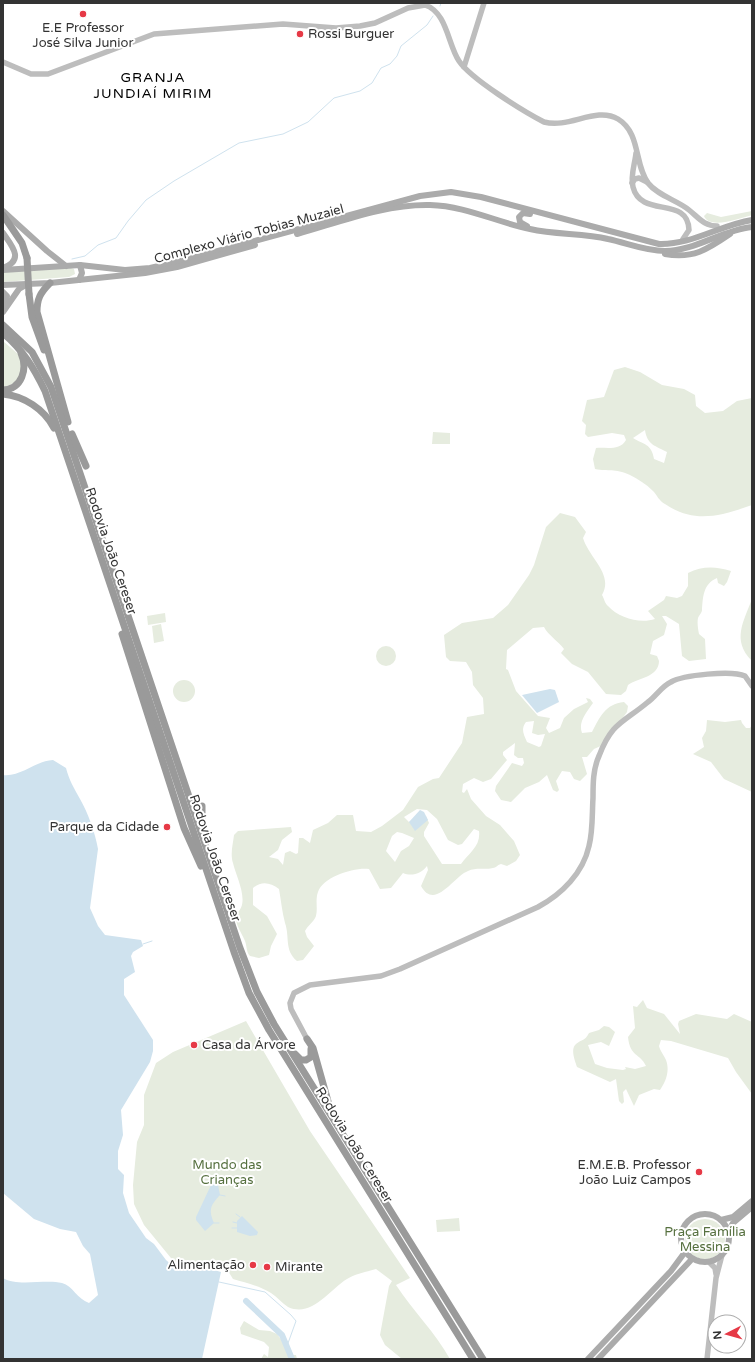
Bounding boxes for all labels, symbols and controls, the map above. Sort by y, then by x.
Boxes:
marker: E.E Professor José Silva Junior [78,9,88,19]
place label: E.E Professor José Silva Junior [33,20,133,51]
place label: Rossi Burguer [308,26,394,42]
marker: Rossi Burguer [295,29,305,39]
district label: GRANJA JUNDIAÍ MIRIM [94,69,212,102]
street label: Complexo Viário Tobias Muzaiel [152,201,346,267]
street label: Rodovia João Cereser [82,485,140,617]
street label: Rodovia João Cereser [186,792,244,924]
place label: Parque da Cidade [49,819,159,835]
marker: Parque da Cidade [162,822,172,832]
place label: Casa da Árvore [202,1037,296,1053]
marker: Casa da Árvore [189,1040,199,1050]
street label: Rodovia João Cereser [312,1084,396,1206]
park label: Mundo das Crianças [192,1157,262,1188]
place label: E.M.E.B. Professor João Luiz Campos [577,1157,691,1188]
marker: E.M.E.B. Professor João Luiz Campos [694,1167,704,1177]
park label: Praça Família Messina [664,1224,746,1255]
place label: Alimentação [167,1257,245,1273]
place label: Mirante [275,1259,323,1275]
marker: Alimentação [248,1260,258,1270]
marker: Mirante [262,1262,272,1272]
north arrow [707,1314,747,1354]
text: N [711,1330,724,1340]

